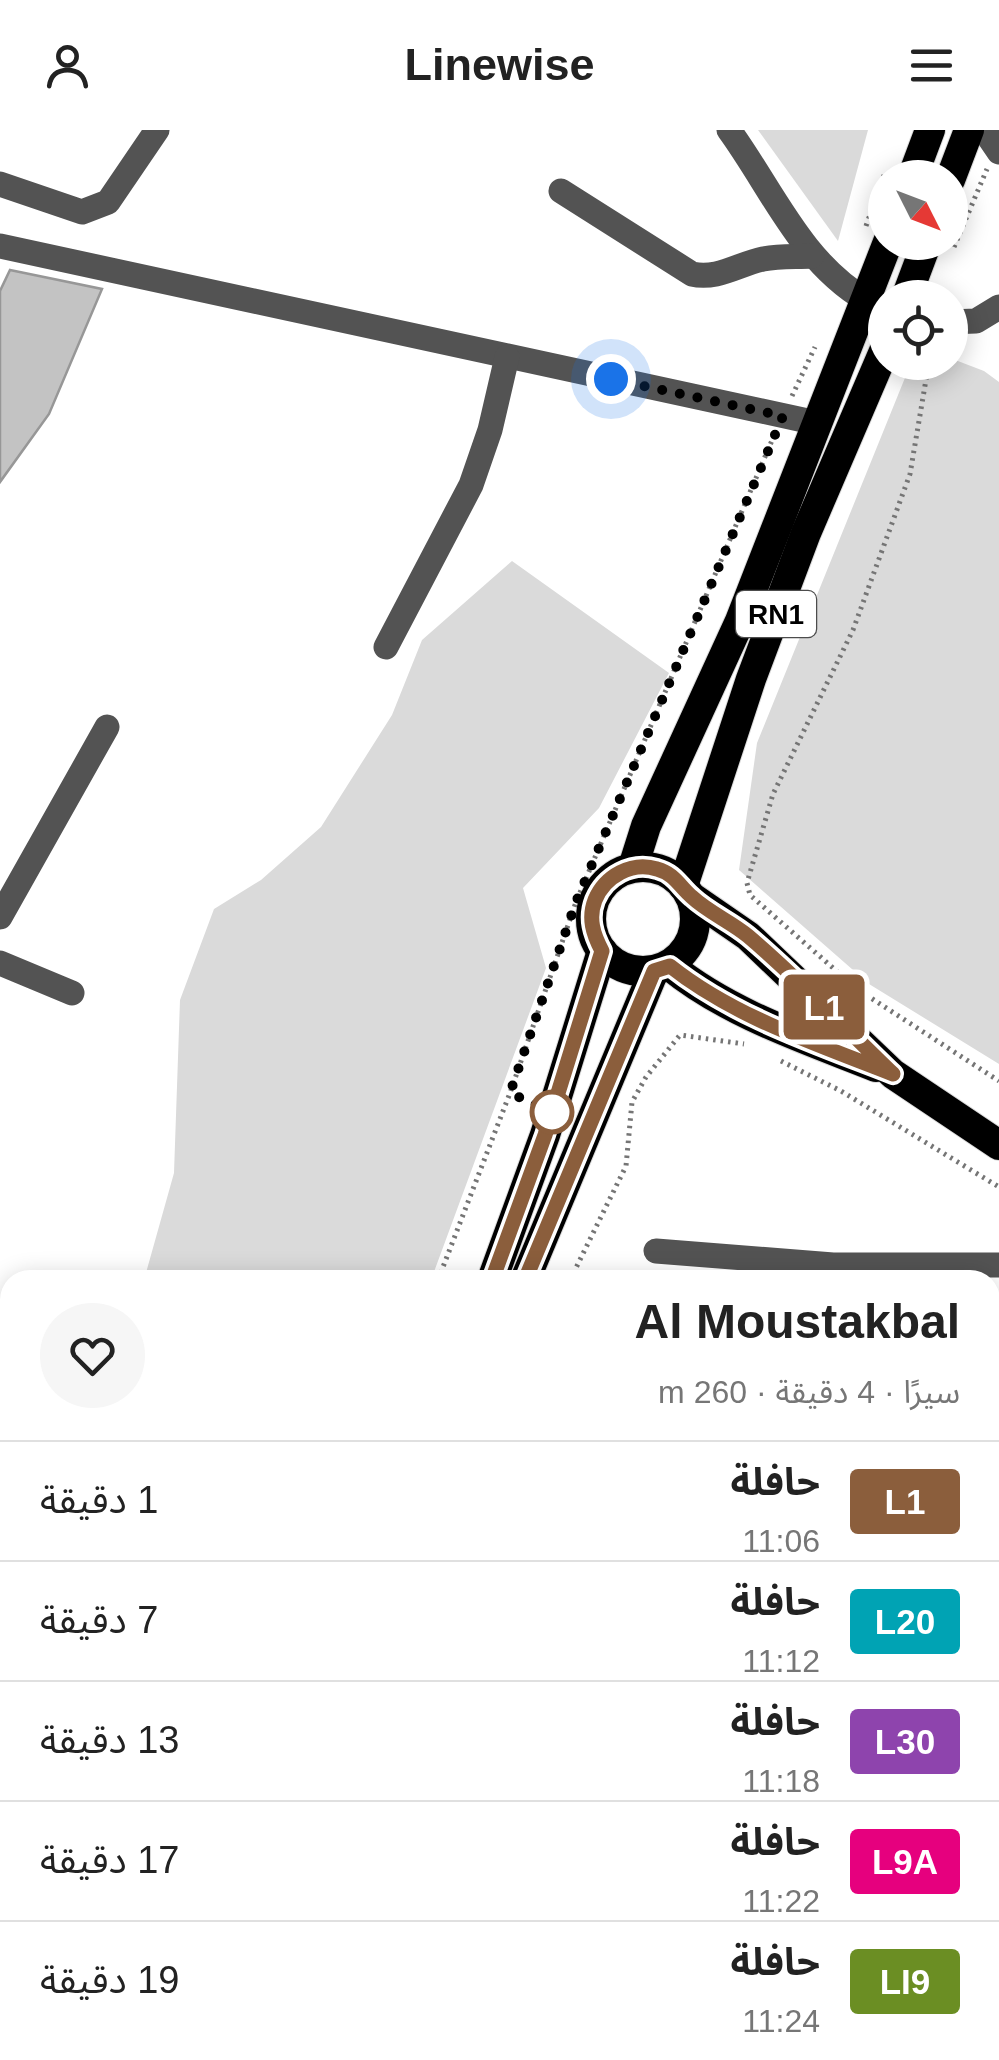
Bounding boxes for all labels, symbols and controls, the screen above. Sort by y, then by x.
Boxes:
icon: person [40,38,95,93]
icon: menu [904,38,959,93]
text: Linewise [404,39,595,90]
north arrow [868,160,968,260]
map controls [868,160,968,380]
button: locate [868,280,968,380]
your location [586,354,636,404]
road number: RN1 [736,591,816,637]
line badge: L1 [779,974,869,1040]
text: L1 [804,988,844,1027]
unlabelled marker [531,1091,573,1133]
text: Al Moustakbal [635,1295,960,1348]
button: heart [40,1303,145,1408]
text: سيرًا · 4 دقيقة · 260 m [658,1374,960,1410]
text: حافلة [731,1461,820,1503]
text: 1 دقيقة [40,1479,158,1521]
text: L1 [885,1482,925,1521]
text: 11:06 [742,1523,820,1559]
text: حافلة [731,1581,820,1623]
text: 7 دقيقة [40,1599,158,1641]
text: L20 [875,1602,935,1641]
text: 11:12 [742,1643,820,1679]
text: حافلة [731,1701,820,1743]
text: 13 دقيقة [40,1719,179,1761]
text: L30 [875,1722,935,1761]
text: 11:18 [742,1763,820,1799]
text: حافلة [731,1821,820,1863]
text: 17 دقيقة [40,1839,179,1881]
text: L9A [872,1842,938,1881]
text: 11:22 [742,1883,820,1919]
text: حافلة [731,1941,820,1983]
text: 19 دقيقة [40,1959,179,2001]
text: LI9 [880,1962,930,2001]
text: 11:24 [742,2003,820,2039]

